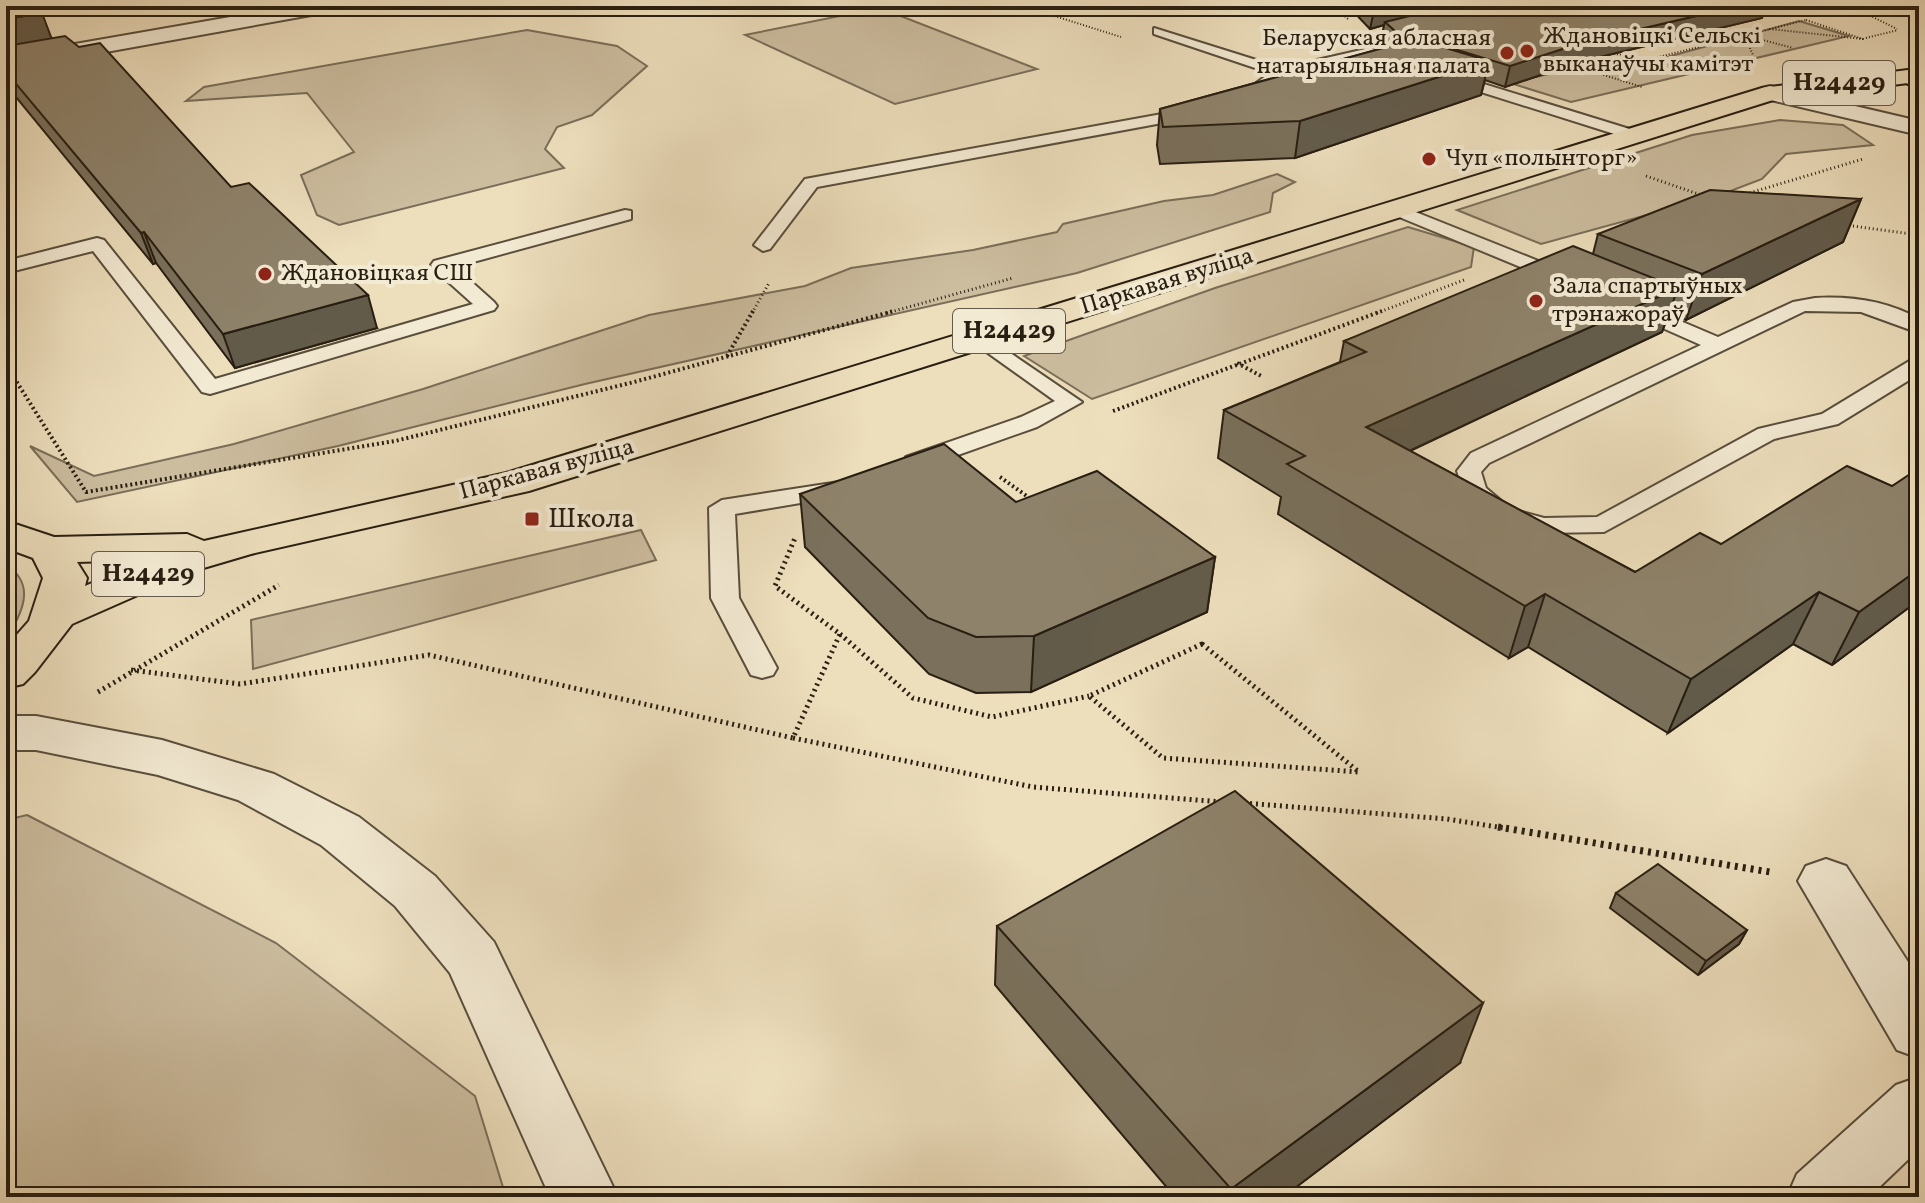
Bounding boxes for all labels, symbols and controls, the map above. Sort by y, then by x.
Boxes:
place label: Ждановіцкі Сельскі выканаўчы камітэт [1543,20,1761,82]
place label: Беларуская абласная натарыяльная палата [1257,22,1491,84]
marker: Ждановіцкі Сельскі выканаўчы камітэт [1518,42,1536,60]
marker: Беларуская абласная натарыяльная палата [1498,44,1516,62]
road number: Н24429 [1783,61,1895,105]
place label: Чуп «полынторг» [1445,142,1637,176]
marker: Чуп «полынторг» [1420,150,1438,168]
street label: Паркавая вуліца [1076,239,1258,325]
place label: Ждановіцкая СШ [281,257,473,291]
marker: Ждановіцкая СШ [256,265,274,283]
place label: Зала спартыўных трэнажораў [1552,270,1743,332]
marker: Зала спартыўных трэнажораў [1527,292,1545,310]
road number: Н24429 [953,309,1065,353]
street label: Паркавая вуліца [456,430,638,510]
place label: Школа [548,500,635,539]
marker: Школа [523,510,541,528]
road number: Н24429 [92,552,204,596]

